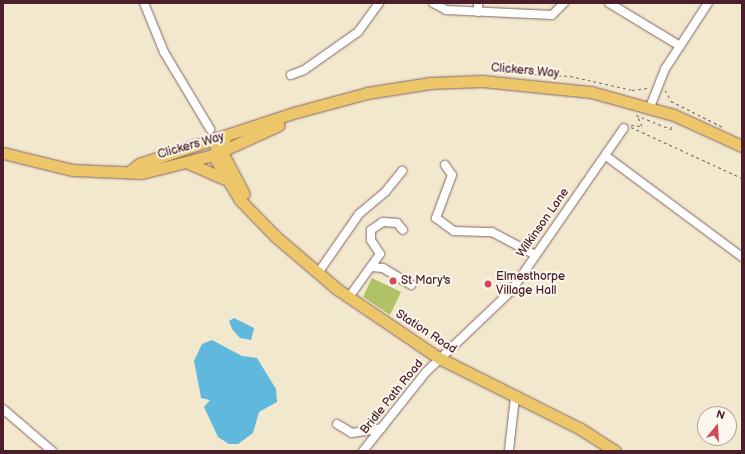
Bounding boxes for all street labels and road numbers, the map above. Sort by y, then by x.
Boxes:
street label: Clickers Way [490,61,560,81]
street label: Clickers Way [156,130,226,162]
street label: Wilkinson Lane [514,186,572,260]
street label: Station Road [393,307,459,357]
street label: Bridle Path Road [358,357,426,437]

